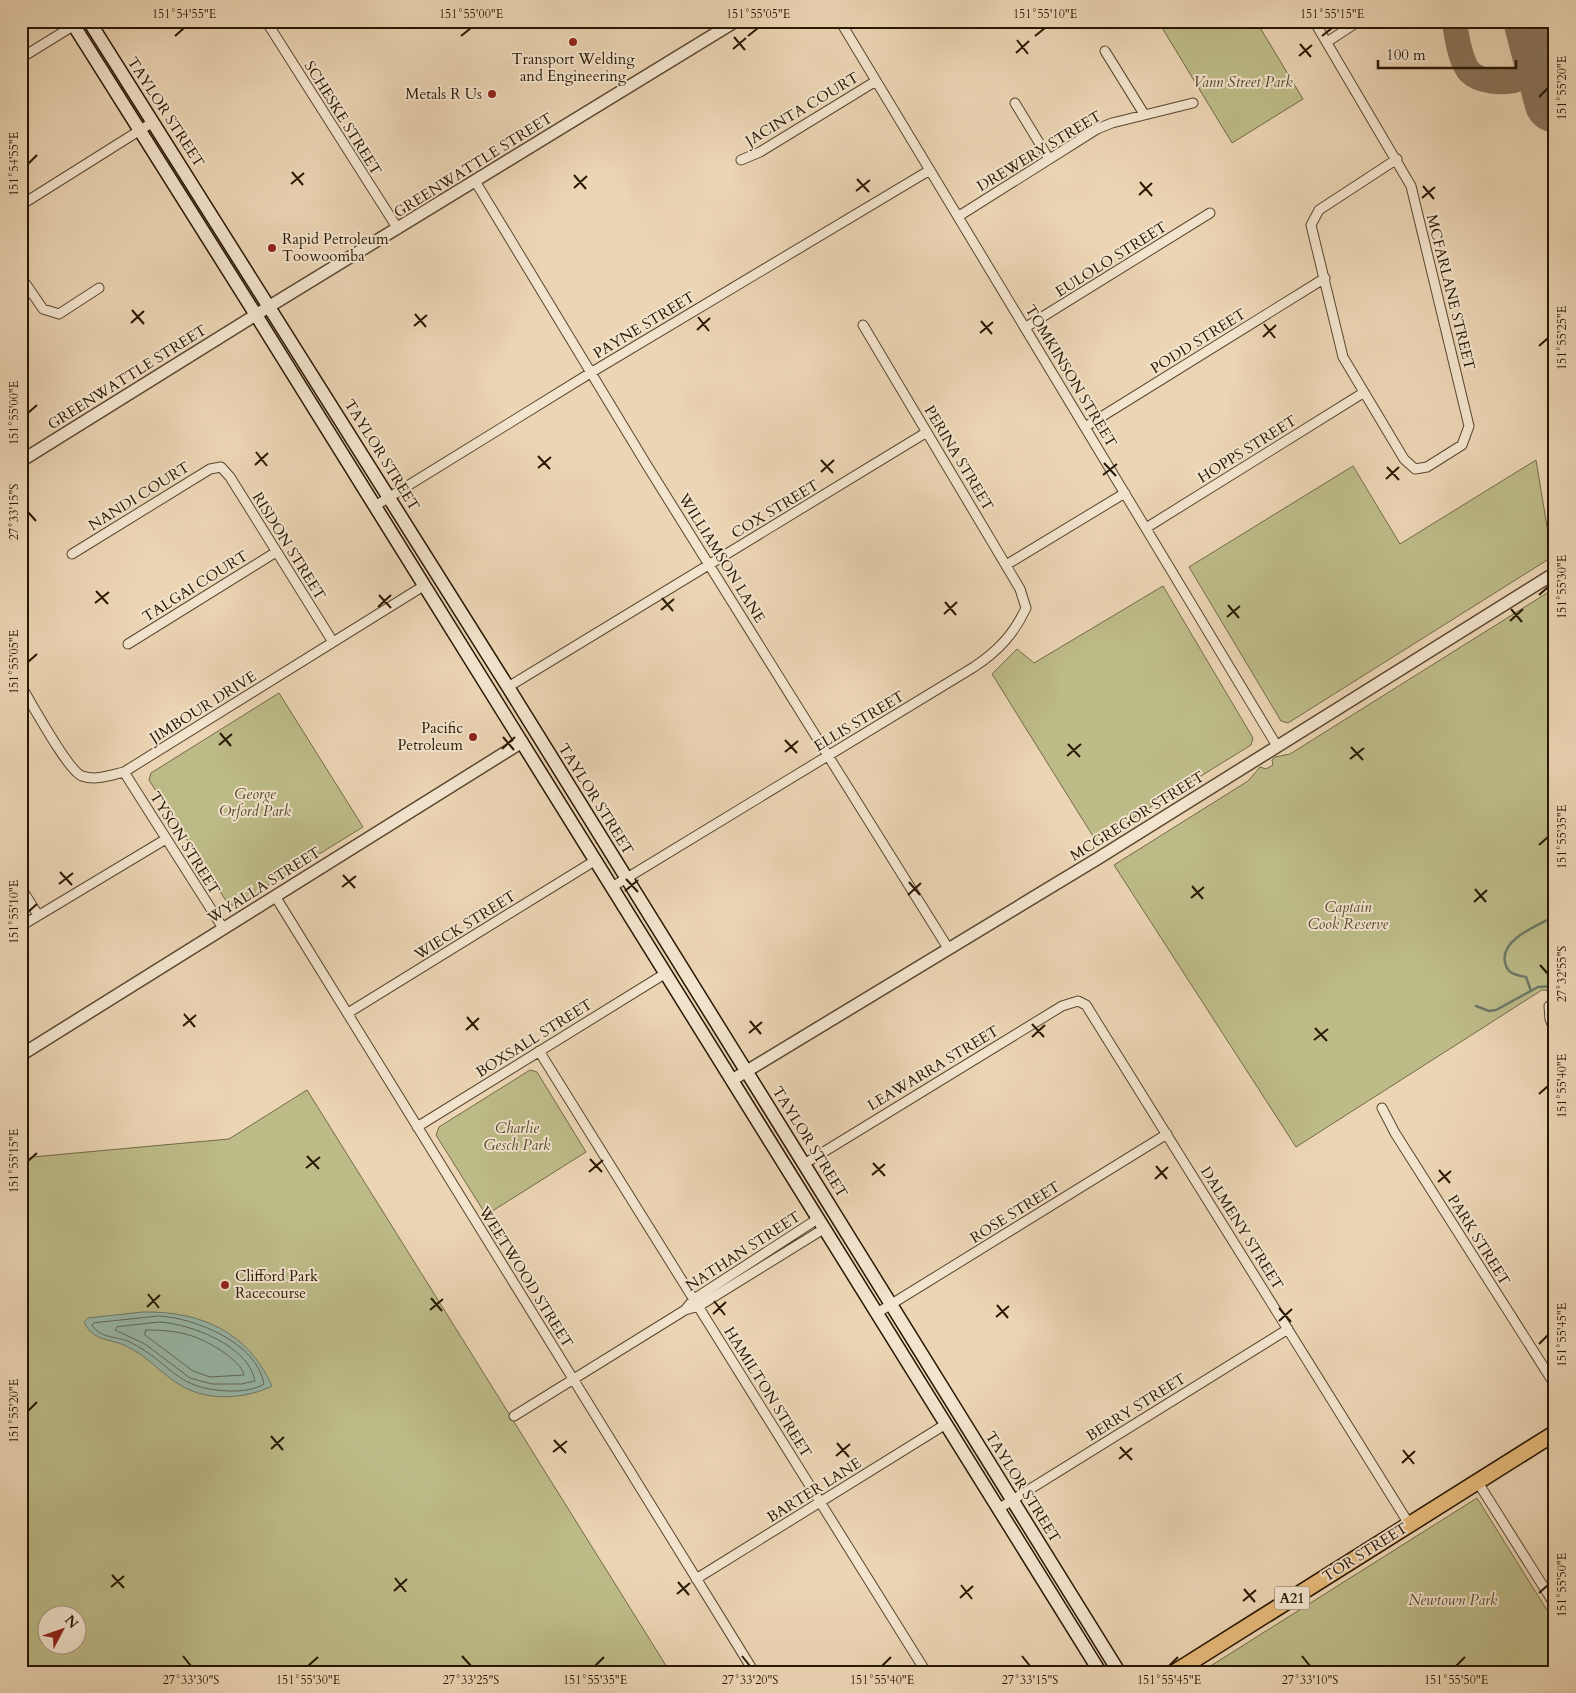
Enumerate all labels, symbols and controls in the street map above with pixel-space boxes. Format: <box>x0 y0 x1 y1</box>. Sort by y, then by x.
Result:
text: 151°54'55"E <box>152 6 216 22</box>
text: 151°55'00"E <box>439 6 503 22</box>
text: 151°55'05"E <box>726 6 790 22</box>
text: 151°55'10"E <box>1013 6 1077 22</box>
text: 151°55'15"E <box>1300 6 1364 22</box>
marker: Transport Welding and Engineering <box>567 36 579 48</box>
scale bar <box>1378 38 1516 70</box>
text: 100 m <box>1386 45 1426 65</box>
place label: Transport Welding and Engineering <box>511 49 635 86</box>
street label: TAYLOR STREET <box>123 53 209 171</box>
text: 151°55'20"E <box>1554 56 1570 120</box>
street label: SCHESKE STREET <box>300 57 386 179</box>
street label: JACINTA COURT <box>740 67 862 152</box>
park label: Vann Street Park <box>1193 72 1293 92</box>
place label: Metals R Us <box>405 84 482 104</box>
marker: Metals R Us <box>486 88 498 100</box>
street label: DREWERY STREET <box>973 106 1105 196</box>
street label: GREENWATTLE STREET <box>390 108 556 222</box>
text: 151°54'55"E <box>6 132 22 196</box>
street label: MCFARLANE STREET <box>1422 212 1480 372</box>
street label: EULOLO STREET <box>1051 217 1171 301</box>
place label: Rapid Petroleum Toowoomba <box>282 229 389 266</box>
marker: Rapid Petroleum Toowoomba <box>266 242 278 254</box>
street label: PAYNE STREET <box>589 287 699 363</box>
street label: TOMKINSON STREET <box>1020 301 1122 451</box>
street label: PODD STREET <box>1147 304 1249 378</box>
text: 151°55'25"E <box>1554 306 1570 370</box>
street label: GREENWATTLE STREET <box>44 320 210 434</box>
text: 151°55'00"E <box>6 381 22 445</box>
street label: TAYLOR STREET <box>340 396 424 514</box>
street label: PERINA STREET <box>920 402 998 514</box>
street label: HOPPS STREET <box>1194 411 1300 487</box>
street label: NANDI COURT <box>85 457 193 535</box>
street label: COX STREET <box>728 475 822 543</box>
text: 27°33'15"S <box>6 484 22 540</box>
street label: RISDON STREET <box>248 488 330 604</box>
street label: WILLIAMSON LANE <box>674 489 770 626</box>
street label: TALGAI COURT <box>139 546 251 626</box>
text: 151°55'30"E <box>1554 555 1570 619</box>
text: 151°55'05"E <box>6 630 22 694</box>
street label: JIMBOUR DRIVE <box>144 666 260 749</box>
street label: ELLIS STREET <box>810 686 908 756</box>
place label: Pacific Petroleum <box>397 718 463 755</box>
marker: Pacific Petroleum <box>467 731 479 743</box>
street label: TAYLOR STREET <box>554 740 638 858</box>
street label: MCGREGOR STREET <box>1066 767 1208 865</box>
park label: George Orford Park <box>219 784 292 821</box>
street label: TYSON STREET <box>145 788 225 898</box>
text: 151°55'35"E <box>1554 805 1570 869</box>
street label: WYALLA STREET <box>203 842 324 928</box>
text: 151°55'10"E <box>6 880 22 944</box>
street label: WIECK STREET <box>410 886 519 965</box>
park label: Captain Cook Reserve <box>1308 897 1388 934</box>
text: 27°32'55"S <box>1554 946 1570 1002</box>
street label: BOXSALL STREET <box>472 994 596 1082</box>
street label: LEAWARRA STREET <box>863 1021 1003 1115</box>
text: 151°55'40"E <box>1554 1054 1570 1118</box>
street label: TAYLOR STREET <box>768 1083 852 1201</box>
park label: Charlie Gesch Park <box>483 1118 551 1155</box>
text: 151°55'15"E <box>6 1129 22 1193</box>
street label: DALMENY STREET <box>1196 1163 1288 1293</box>
street label: ROSE STREET <box>966 1176 1064 1248</box>
street label: PARK STREET <box>1443 1191 1515 1289</box>
street label: WEETWOOD STREET <box>474 1202 578 1352</box>
street label: NATHAN STREET <box>682 1206 804 1296</box>
place label: Clifford Park Racecourse <box>235 1266 318 1303</box>
marker: Clifford Park Racecourse <box>219 1279 231 1291</box>
text: 151°55'45"E <box>1554 1303 1570 1367</box>
street label: HAMILTON STREET <box>720 1323 816 1461</box>
street label: BERRY STREET <box>1082 1368 1190 1446</box>
text: 151°55'20"E <box>6 1379 22 1443</box>
street label: TAYLOR STREET <box>981 1428 1065 1546</box>
street label: BARTER LANE <box>763 1453 865 1527</box>
street label: TOR STREET <box>1319 1518 1411 1586</box>
text: 151°55'50"E <box>1554 1553 1570 1617</box>
road number: A21 <box>1274 1586 1310 1610</box>
park label: Newtown Park <box>1408 1590 1498 1610</box>
north arrow <box>38 1606 88 1656</box>
text: N <box>60 1611 83 1633</box>
text: 27°33'30"S <box>163 1672 219 1688</box>
text: 151°55'30"E <box>276 1672 340 1688</box>
text: 27°33'25"S <box>443 1672 499 1688</box>
text: 151°55'35"E <box>563 1672 627 1688</box>
text: 27°33'20"S <box>722 1672 778 1688</box>
text: 151°55'40"E <box>850 1672 914 1688</box>
text: 27°33'15"S <box>1002 1672 1058 1688</box>
text: 151°55'45"E <box>1137 1672 1201 1688</box>
text: 27°33'10"S <box>1282 1672 1338 1688</box>
text: 151°55'50"E <box>1424 1672 1488 1688</box>

